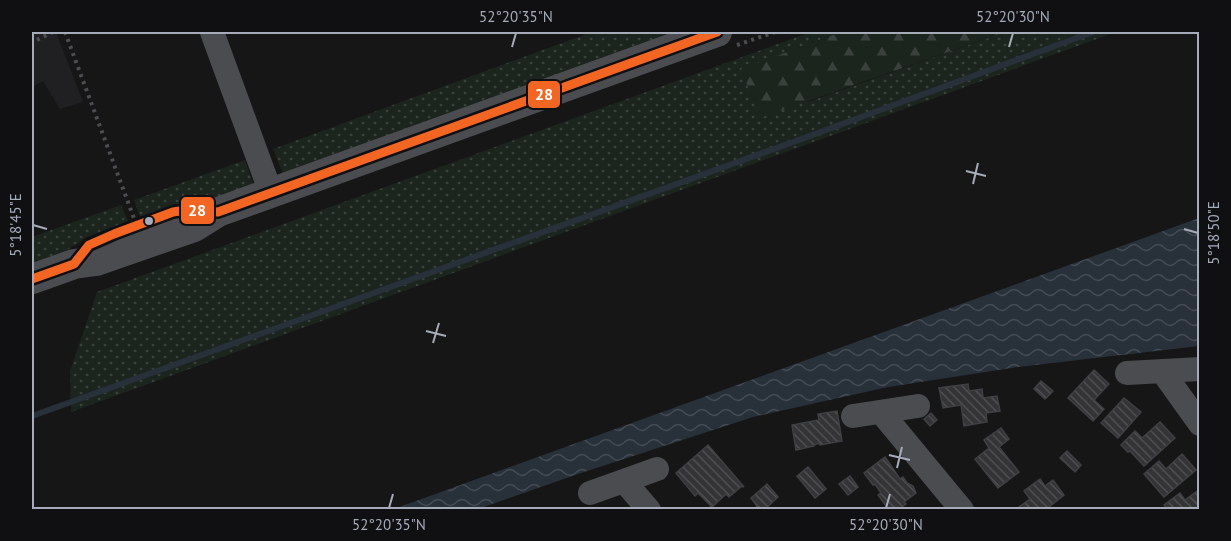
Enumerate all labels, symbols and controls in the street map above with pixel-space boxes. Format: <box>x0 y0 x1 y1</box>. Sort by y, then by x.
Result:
text: 52°20'35"N <box>479 7 553 26</box>
text: 52°20'30"N <box>976 7 1050 26</box>
line badge: 28 <box>527 80 561 109</box>
text: 28 <box>535 84 553 104</box>
text: 5°18'45"E <box>6 193 25 257</box>
line badge: 28 <box>180 196 215 225</box>
text: 28 <box>188 200 206 220</box>
text: 5°18'50"E <box>1204 201 1223 265</box>
unlabelled marker <box>143 215 155 227</box>
text: 52°20'35"N <box>352 515 426 534</box>
text: 52°20'30"N <box>849 515 923 534</box>

